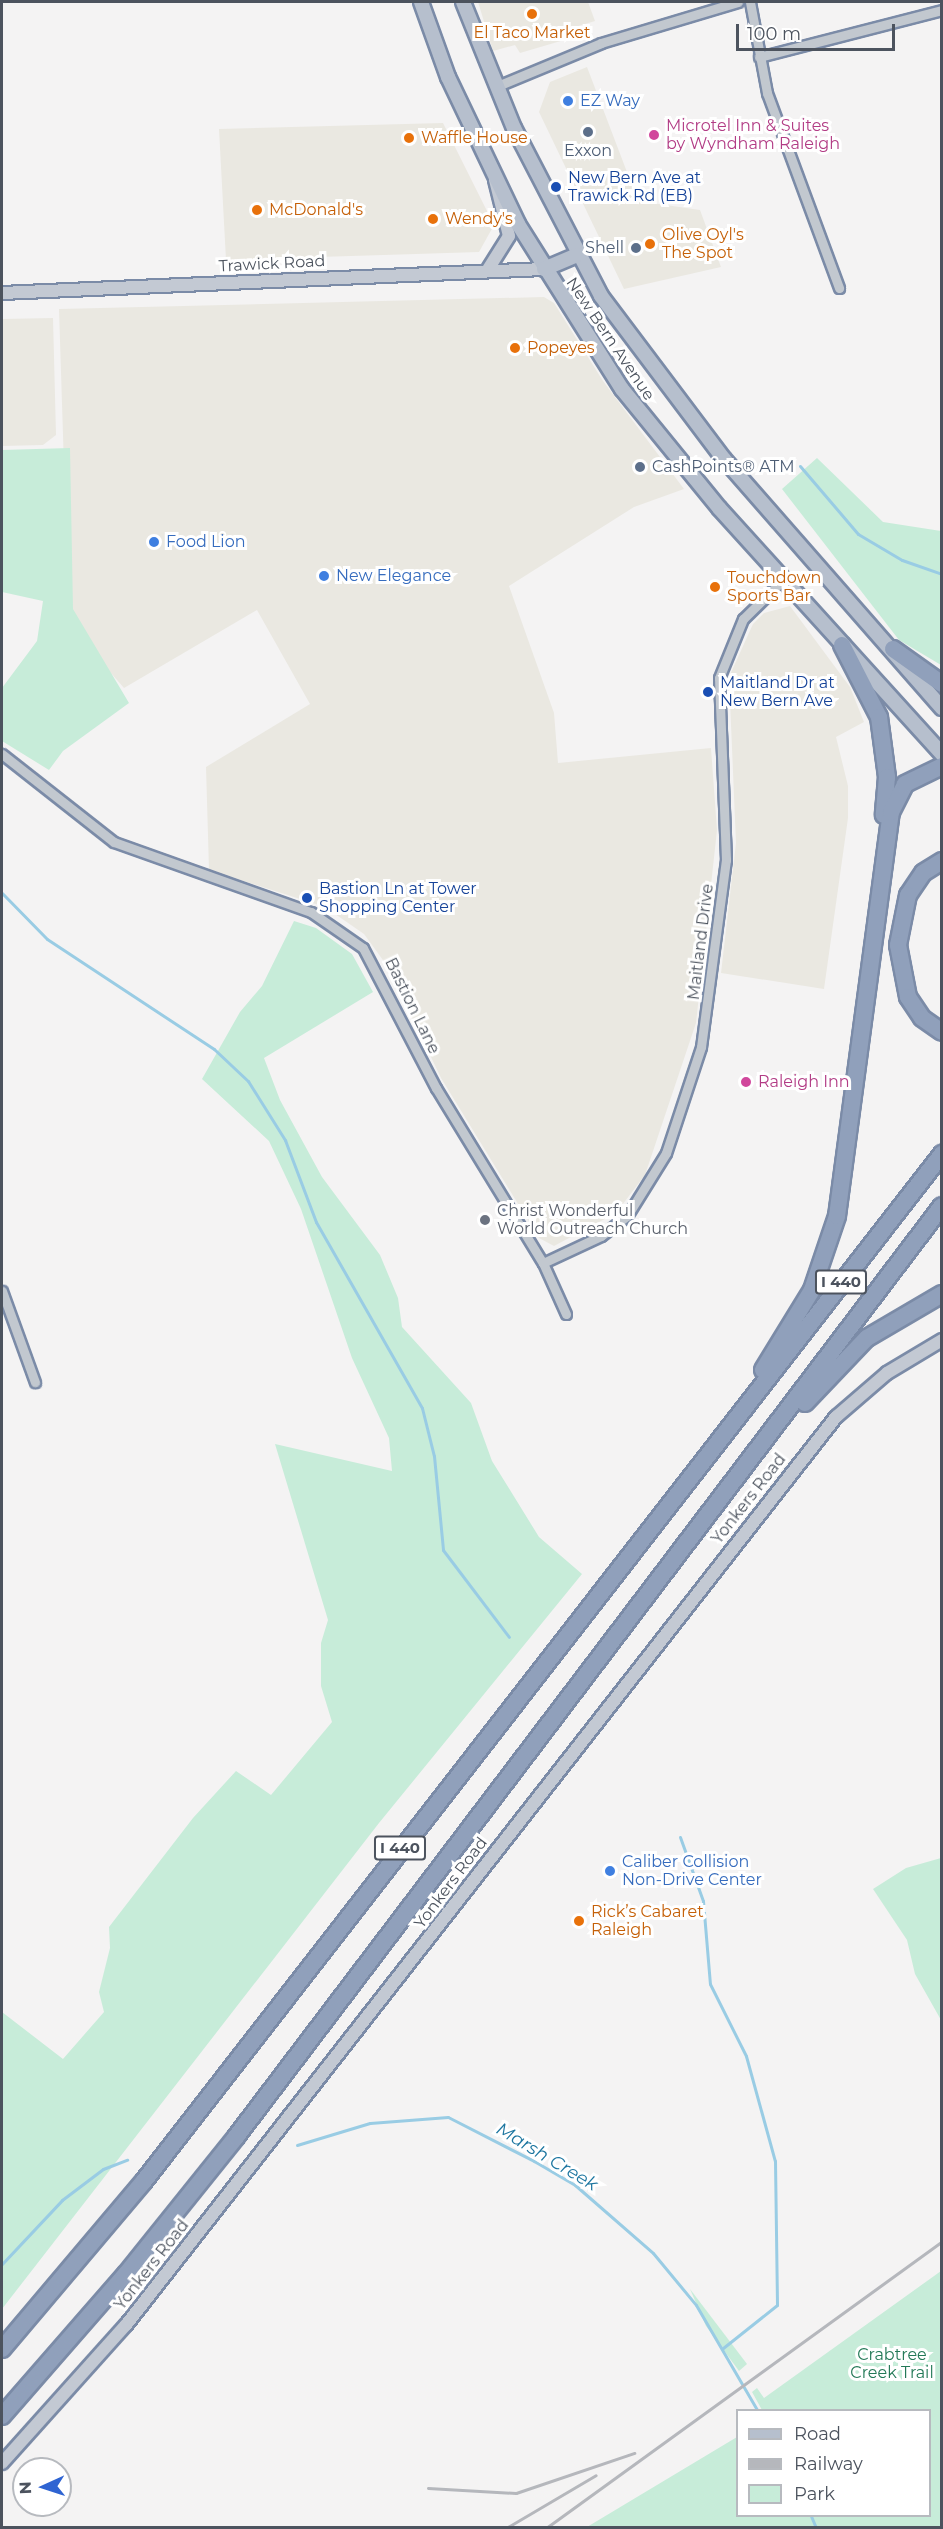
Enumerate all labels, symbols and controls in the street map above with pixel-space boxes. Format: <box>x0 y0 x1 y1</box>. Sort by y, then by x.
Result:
marker: El Taco Market <box>525 7 539 21</box>
scale bar <box>739 12 898 50</box>
place label: El Taco Market <box>474 23 590 43</box>
text: 100 m <box>747 23 801 45</box>
place label: EZ Way <box>580 91 640 111</box>
marker: EZ Way <box>561 94 575 108</box>
place label: Microtel Inn & Suites by Wyndham Raleigh <box>666 116 840 154</box>
marker: Exxon <box>581 125 595 139</box>
place label: Waffle House <box>421 128 528 148</box>
marker: Microtel Inn & Suites by Wyndham Raleigh <box>647 128 661 142</box>
marker: Waffle House <box>402 131 416 145</box>
place label: Exxon <box>564 141 612 161</box>
place label: New Bern Ave at Trawick Rd (EB) <box>568 168 701 206</box>
marker: New Bern Ave at Trawick Rd (EB) <box>549 180 563 194</box>
place label: McDonald's <box>269 200 363 220</box>
marker: McDonald's <box>250 203 264 217</box>
place label: Wendy's <box>445 209 513 229</box>
marker: Wendy's <box>426 212 440 226</box>
place label: Olive Oyl's The Spot <box>662 225 744 263</box>
marker: Olive Oyl's The Spot <box>643 237 657 251</box>
place label: Shell <box>585 238 624 258</box>
marker: Shell <box>629 241 643 255</box>
street label: Trawick Road <box>218 252 326 276</box>
street label: New Bern Avenue <box>562 274 658 404</box>
place label: Popeyes <box>527 338 595 358</box>
marker: Popeyes <box>508 341 522 355</box>
place label: CashPoints® ATM <box>652 457 795 477</box>
marker: CashPoints® ATM <box>633 460 647 474</box>
place label: Food Lion <box>166 532 246 552</box>
marker: Food Lion <box>147 535 161 549</box>
place label: New Elegance <box>336 566 451 586</box>
place label: Touchdown Sports Bar <box>727 568 821 606</box>
marker: New Elegance <box>317 569 331 583</box>
marker: Touchdown Sports Bar <box>708 580 722 594</box>
place label: Maitland Dr at New Bern Ave <box>720 673 835 711</box>
marker: Maitland Dr at New Bern Ave <box>701 685 715 699</box>
place label: Bastion Ln at Tower Shopping Center <box>319 879 477 917</box>
street label: Maitland Drive <box>684 883 718 1001</box>
marker: Bastion Ln at Tower Shopping Center <box>300 891 314 905</box>
street label: Bastion Lane <box>380 955 444 1057</box>
place label: Raleigh Inn <box>758 1072 850 1092</box>
marker: Raleigh Inn <box>739 1075 753 1089</box>
place label: Christ Wonderful World Outreach Church <box>497 1201 688 1239</box>
marker: Christ Wonderful World Outreach Church <box>478 1213 492 1227</box>
road number: I 440 <box>814 1270 868 1294</box>
street label: Yonkers Road <box>708 1450 790 1548</box>
street label: Yonkers Road <box>410 1834 492 1932</box>
road number: I 440 <box>373 1836 427 1860</box>
place label: Caliber Collision Non-Drive Center <box>622 1852 762 1890</box>
marker: Caliber Collision Non-Drive Center <box>603 1864 617 1878</box>
place label: Rick’s Cabaret Raleigh <box>591 1902 704 1940</box>
marker: Rick’s Cabaret Raleigh <box>572 1914 586 1928</box>
water label: Marsh Creek <box>492 2118 602 2196</box>
street label: Yonkers Road <box>111 2216 193 2314</box>
park label: Crabtree Creek Trail <box>850 2345 934 2383</box>
legend <box>736 2409 931 2517</box>
text: Road <box>794 2423 841 2445</box>
text: Railway <box>794 2453 863 2475</box>
north arrow <box>12 2457 72 2517</box>
text: N <box>16 2481 35 2495</box>
text: Park <box>794 2483 835 2505</box>

